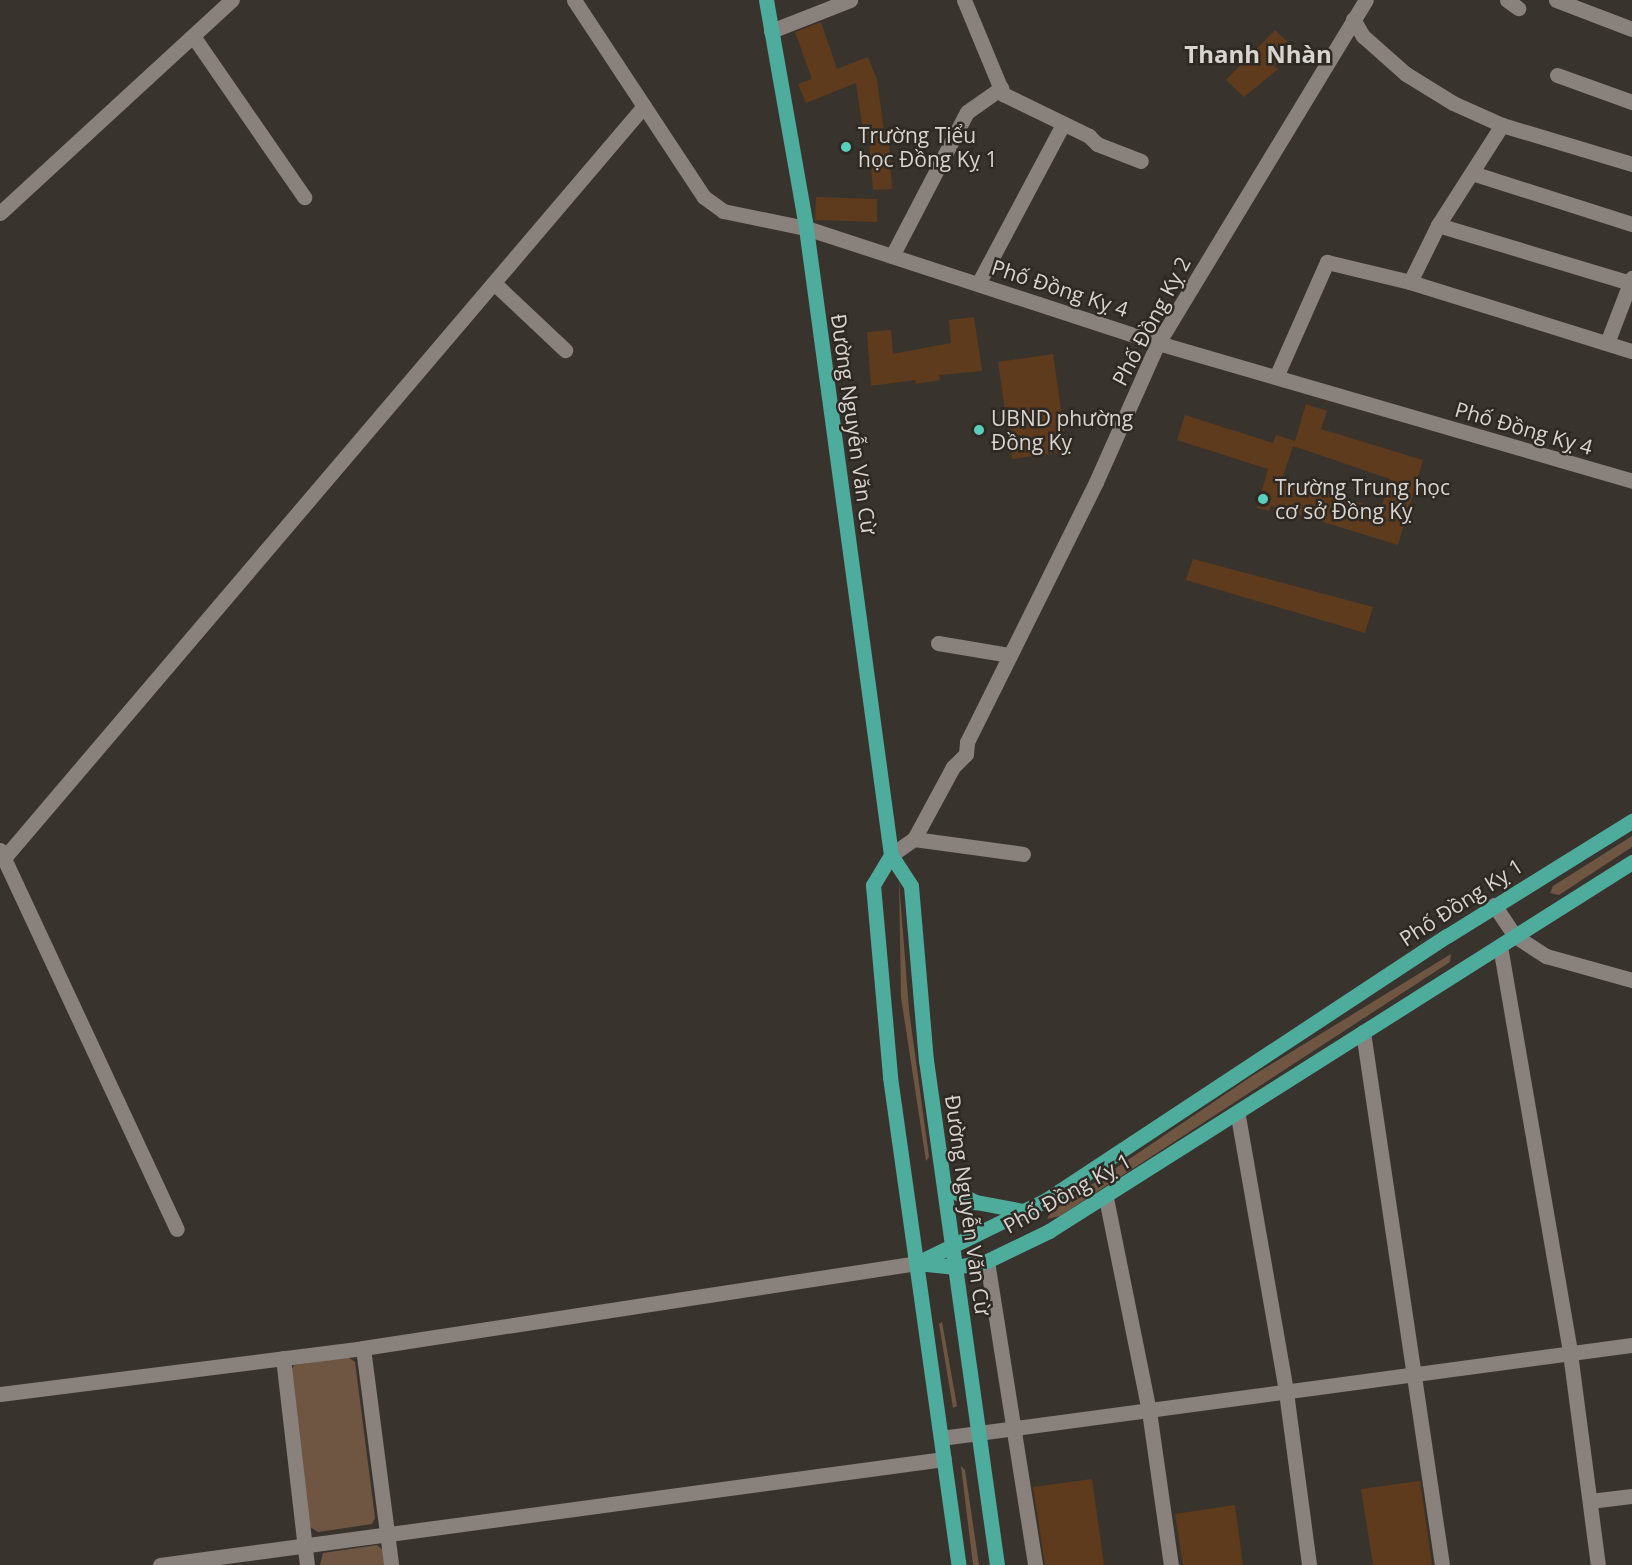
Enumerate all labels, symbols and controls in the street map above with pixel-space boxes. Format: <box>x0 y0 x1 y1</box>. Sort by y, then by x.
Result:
district label: Thanh Nhàn <box>1184 40 1332 68</box>
place label: Trường Tiểu học Đồng Kỵ 1 <box>858 122 997 172</box>
marker: Trường Tiểu học Đồng Kỵ 1 <box>839 140 853 154</box>
street label: Phố Đồng Kỵ 2 <box>1107 252 1195 390</box>
street label: Phố Đồng Kỵ 4 <box>989 254 1131 322</box>
street label: Đường Nguyễn Văn Cừ <box>826 312 882 536</box>
street label: Phố Đồng Kỵ 4 <box>1452 396 1596 460</box>
place label: UBND phường Đồng Kỵ <box>991 405 1133 455</box>
marker: UBND phường Đồng Kỵ <box>972 423 986 437</box>
place label: Trường Trung học cơ sở Đồng Kỵ <box>1275 474 1450 524</box>
marker: Trường Trung học cơ sở Đồng Kỵ <box>1256 492 1270 506</box>
street label: Phố Đồng Kỵ 1 <box>1395 853 1527 951</box>
street label: Đường Nguyễn Văn Cừ <box>940 1093 996 1317</box>
street label: Phố Đồng Kỵ 1 <box>999 1148 1135 1238</box>

